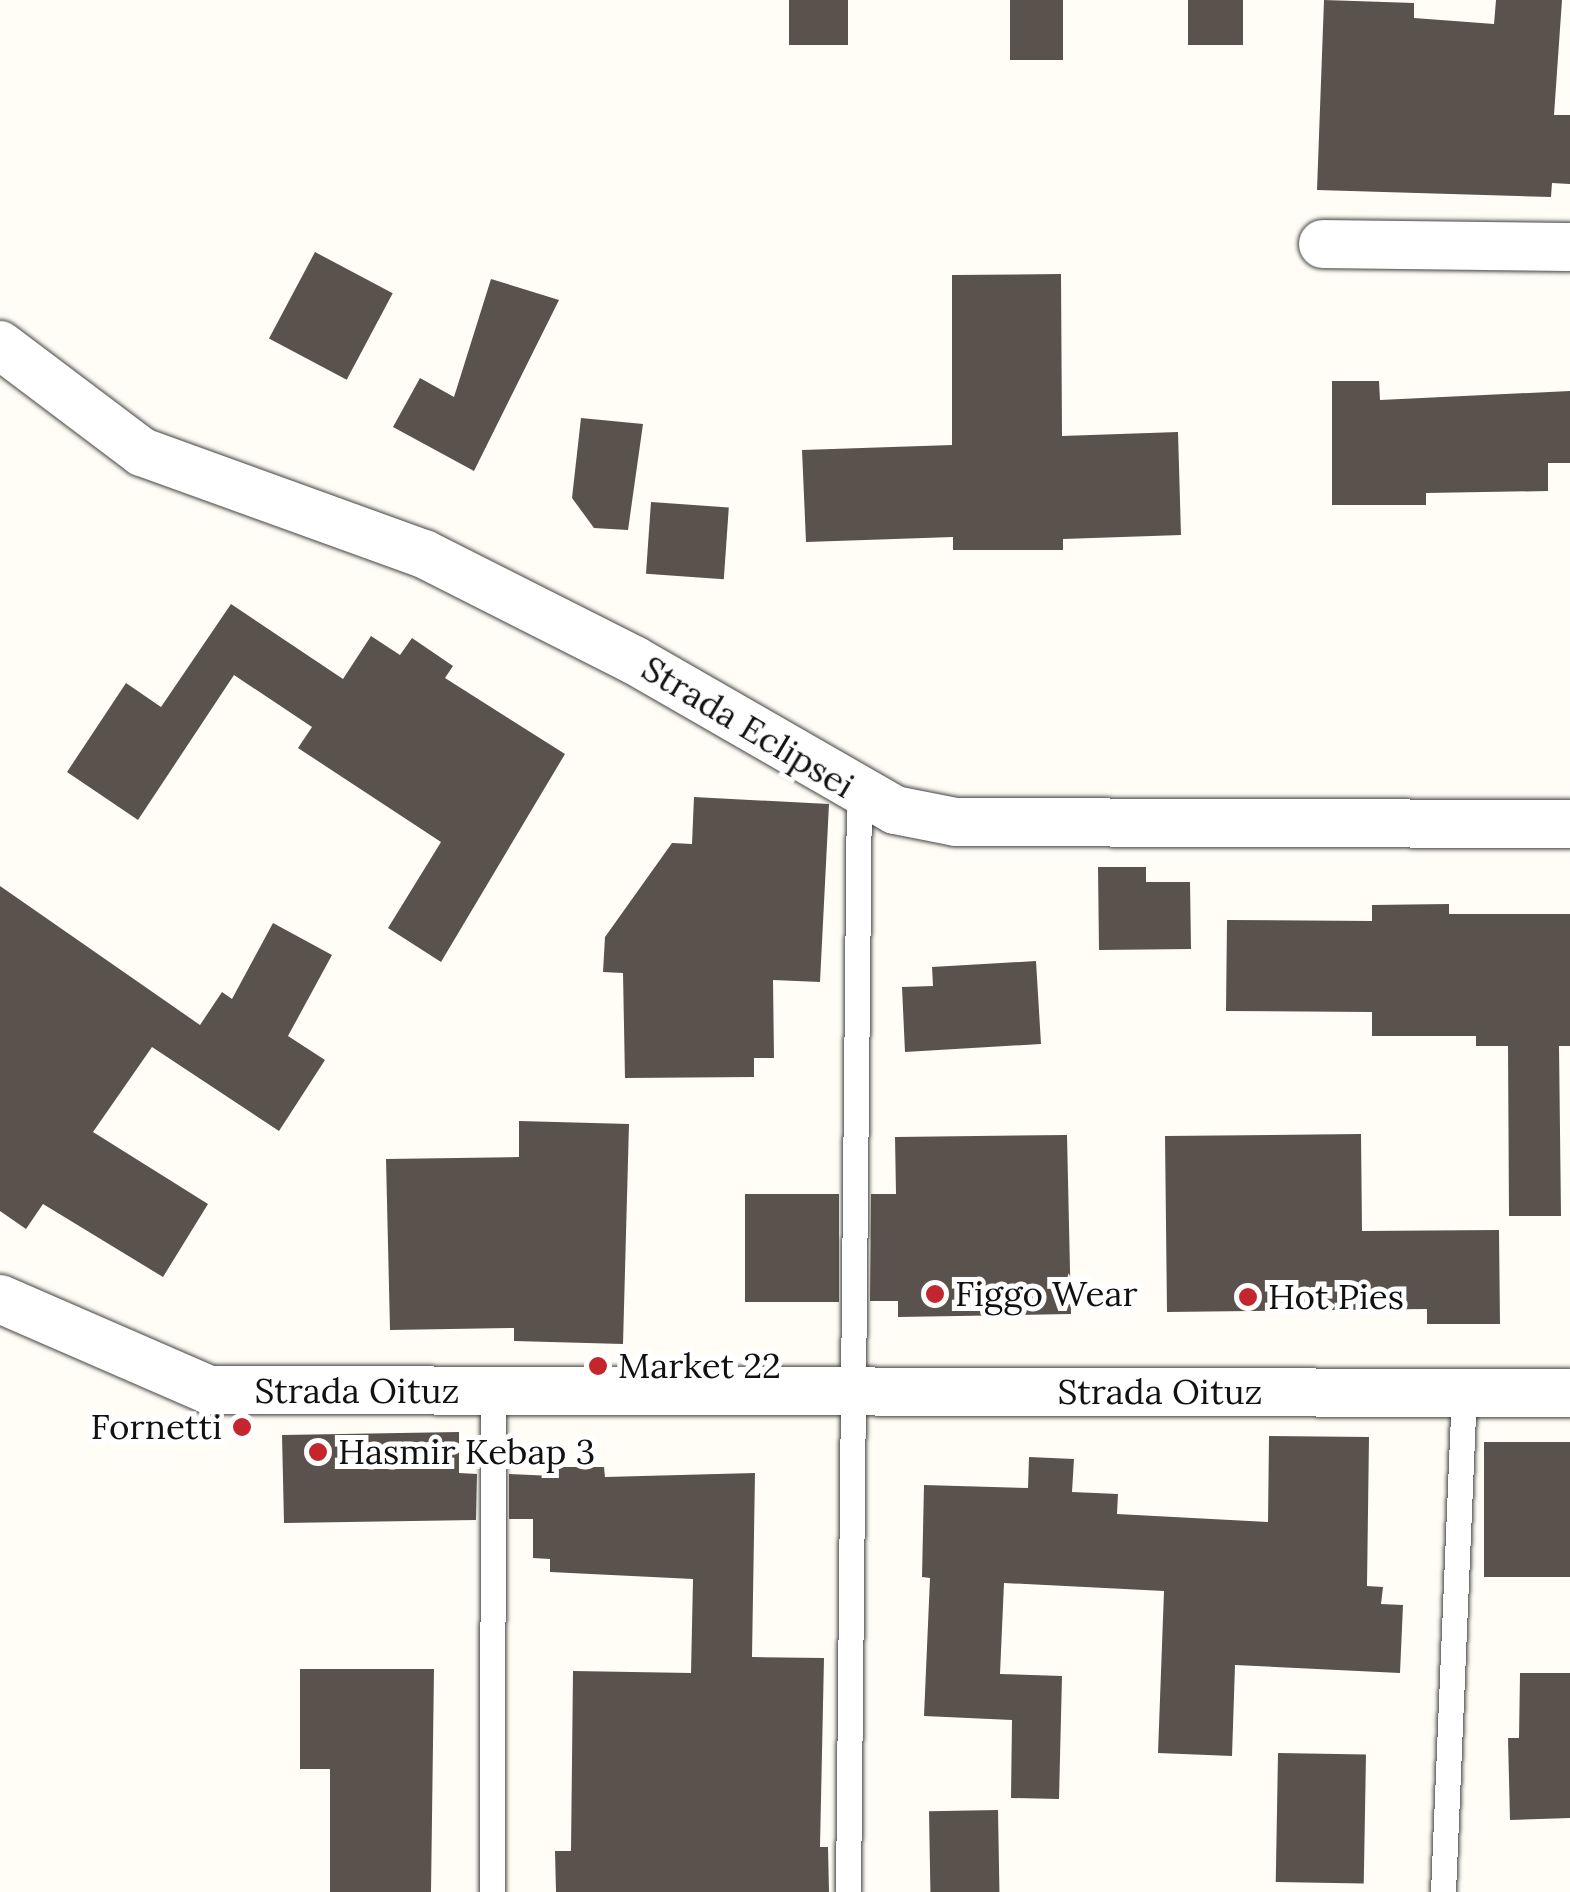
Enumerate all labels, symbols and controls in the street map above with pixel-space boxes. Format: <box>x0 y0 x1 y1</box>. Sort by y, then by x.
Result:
street label: Strada Eclipsei <box>634 647 862 807</box>
place label: Figgo Wear <box>955 1273 1138 1315</box>
place label: Hot Pies <box>1268 1276 1404 1318</box>
marker: Figgo Wear <box>924 1283 946 1305</box>
marker: Hot Pies <box>1237 1286 1259 1308</box>
place label: Market 22 <box>618 1345 781 1387</box>
marker: Market 22 <box>587 1355 609 1377</box>
street label: Strada Oituz <box>255 1370 459 1412</box>
street label: Strada Oituz <box>1058 1371 1262 1413</box>
place label: Fornetti <box>90 1406 222 1448</box>
marker: Fornetti <box>231 1416 253 1438</box>
place label: Hasmir Kebap 3 <box>338 1431 595 1473</box>
marker: Hasmir Kebap 3 <box>307 1441 329 1463</box>

